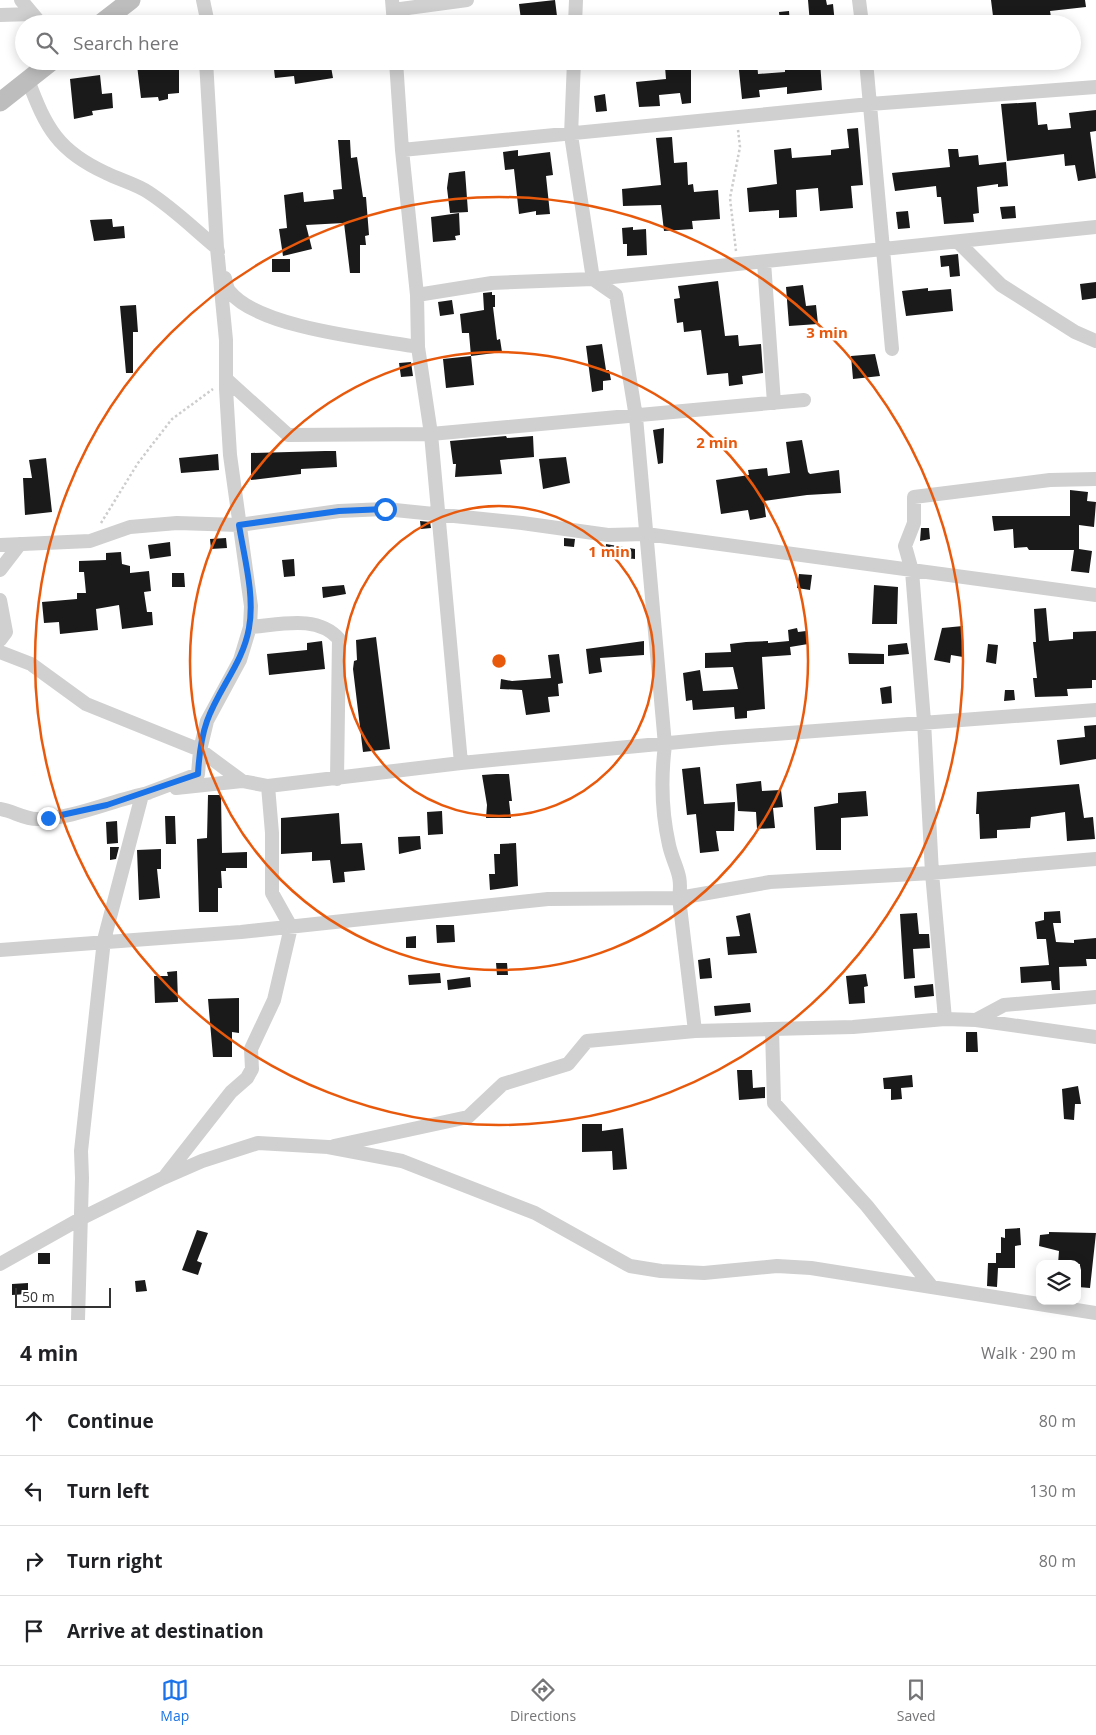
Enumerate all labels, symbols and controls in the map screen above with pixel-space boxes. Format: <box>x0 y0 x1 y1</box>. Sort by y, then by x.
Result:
search box <box>15 15 1081 70</box>
icon: search <box>33 29 61 57</box>
text: Search here <box>73 30 179 56</box>
text: 3 min <box>806 322 848 342</box>
text: 2 min <box>696 432 738 452</box>
route start <box>374 498 397 521</box>
text: 1 min <box>588 541 630 561</box>
centre of rings <box>490 652 508 670</box>
route end <box>37 807 60 830</box>
map controls <box>1036 1260 1081 1305</box>
button: layers <box>1036 1260 1081 1305</box>
scale bar <box>15 1285 111 1308</box>
text: 50 m <box>22 1287 55 1306</box>
text: 4 min <box>20 1339 78 1367</box>
text: Walk · 290 m <box>981 1342 1076 1364</box>
icon: ahead <box>20 1407 48 1435</box>
text: Continue <box>67 1408 154 1434</box>
text: 80 m <box>1039 1410 1076 1432</box>
icon: left <box>20 1477 48 1505</box>
text: Turn left <box>67 1478 149 1504</box>
text: 130 m <box>1030 1480 1076 1502</box>
icon: right <box>20 1547 48 1575</box>
text: Turn right <box>67 1548 162 1574</box>
text: 80 m <box>1039 1550 1076 1572</box>
icon: arrive <box>20 1617 48 1645</box>
text: Arrive at destination <box>67 1618 264 1644</box>
tab: Map <box>160 1676 189 1725</box>
tab: Directions <box>510 1676 576 1725</box>
tab: Saved <box>897 1676 936 1725</box>

